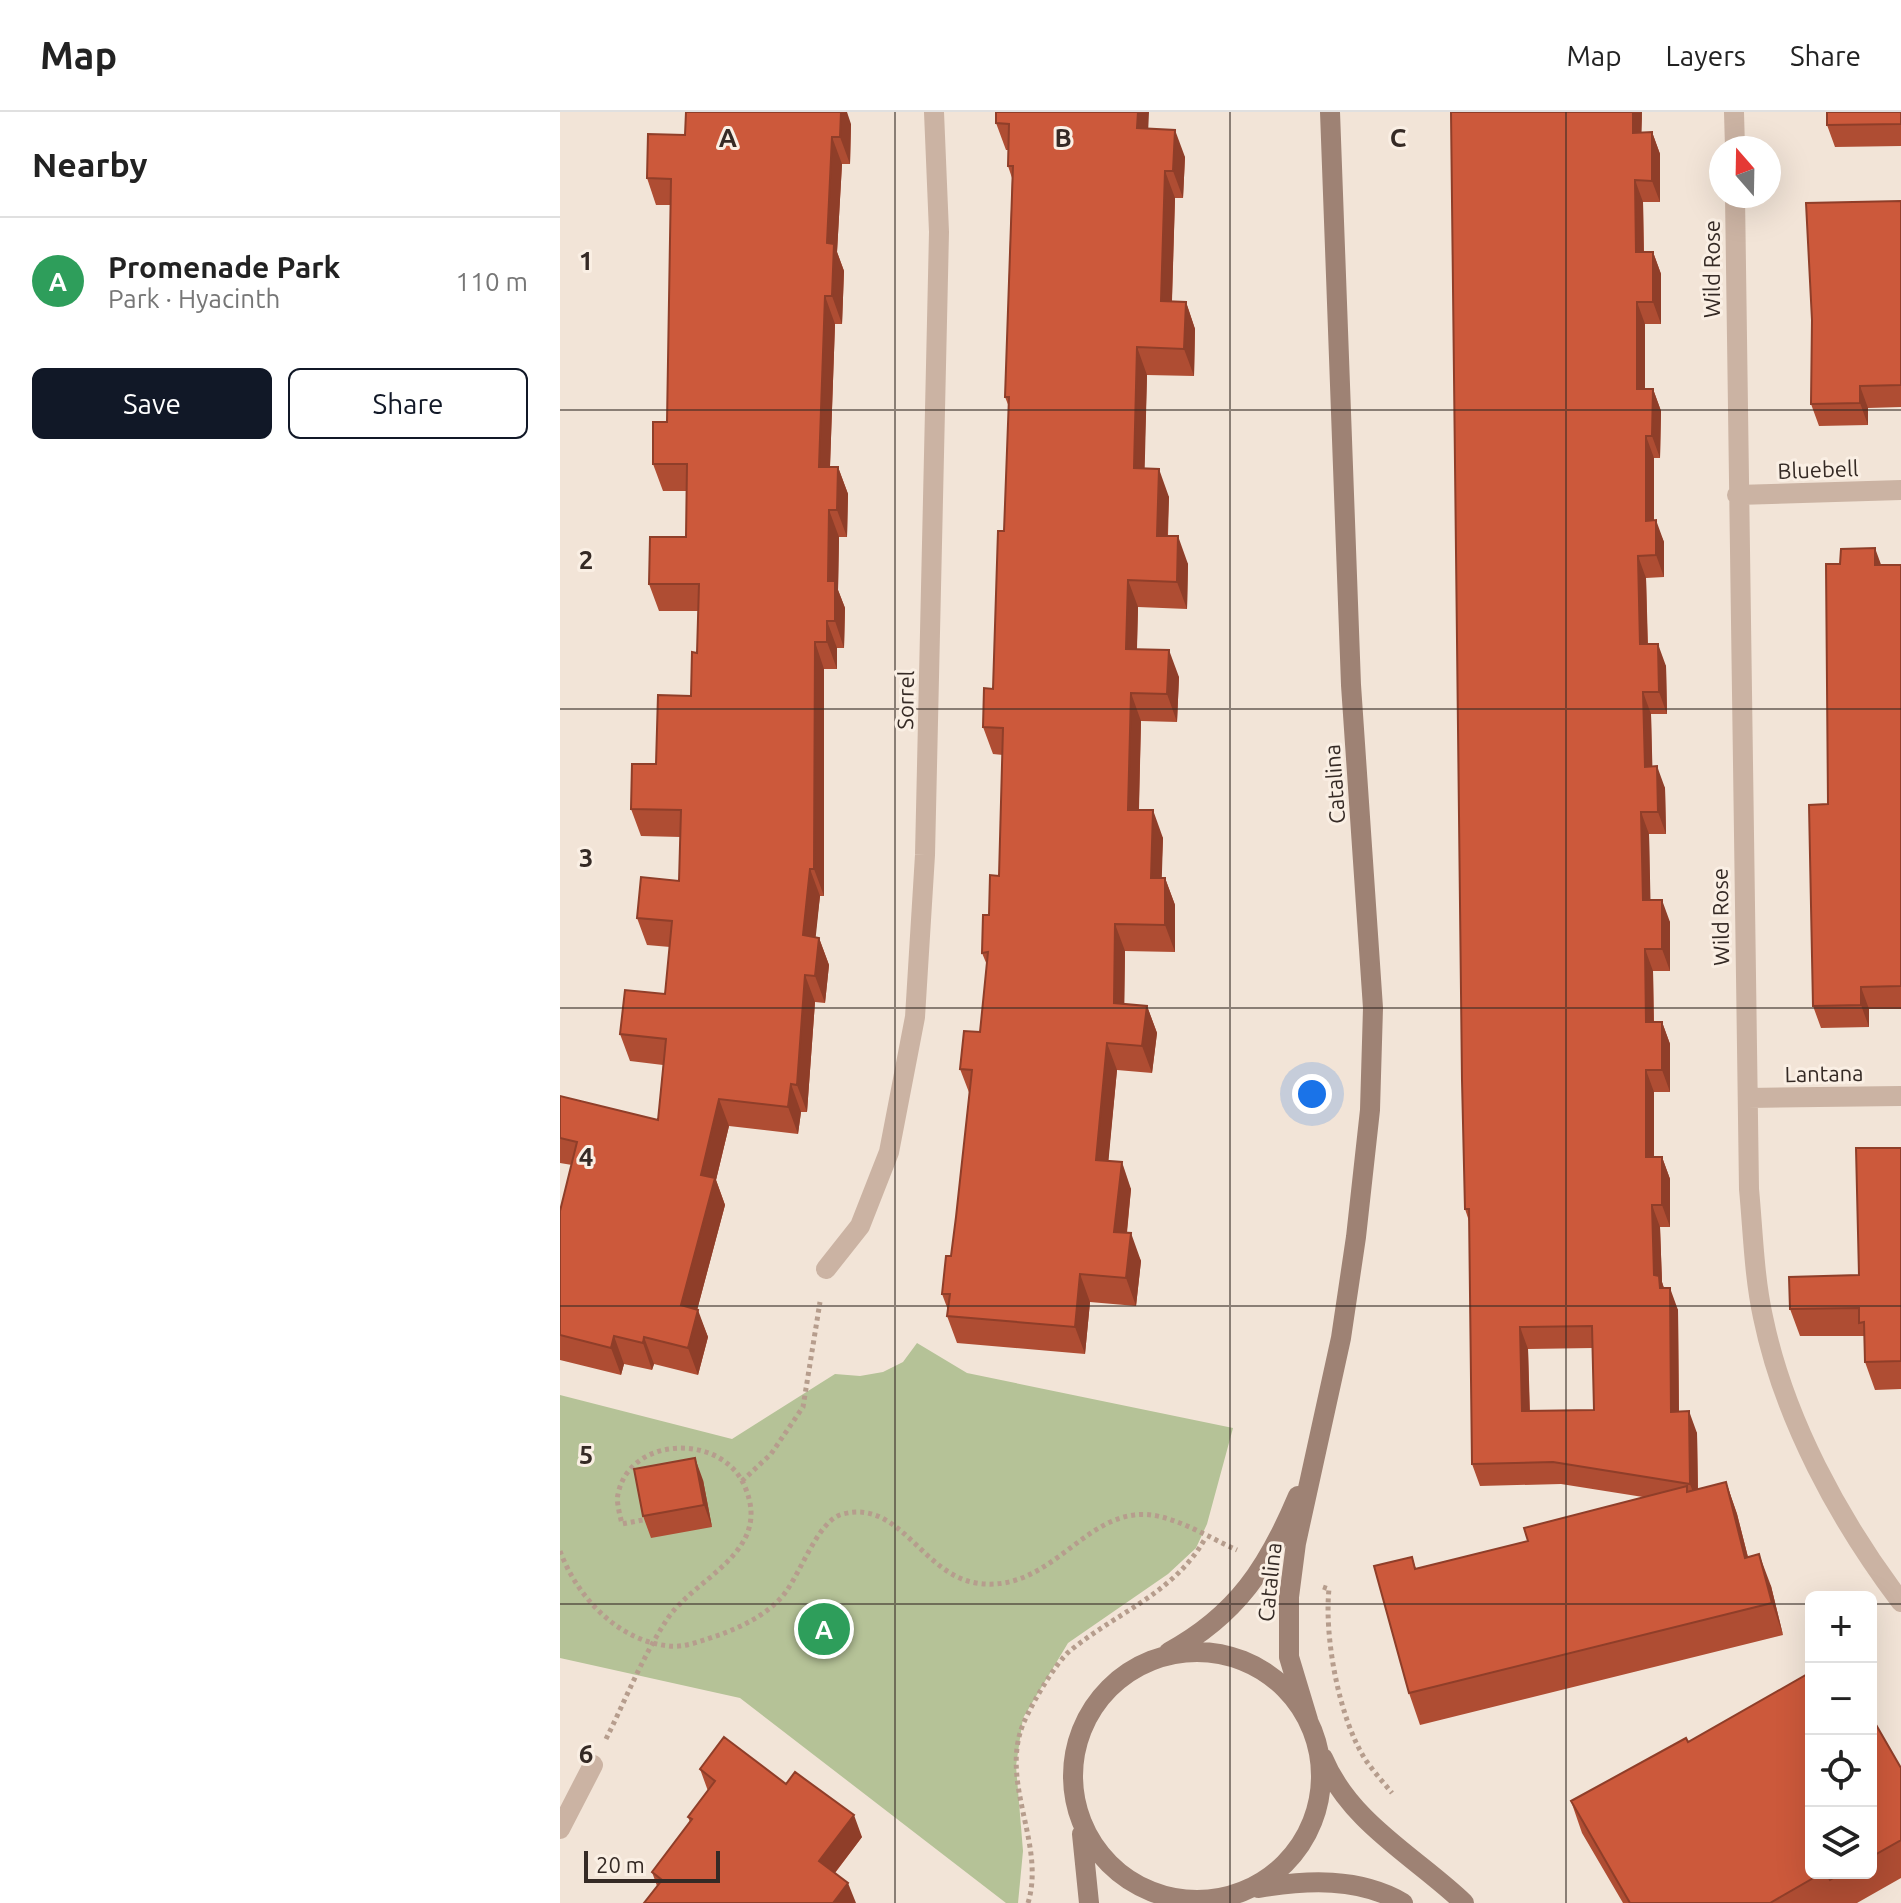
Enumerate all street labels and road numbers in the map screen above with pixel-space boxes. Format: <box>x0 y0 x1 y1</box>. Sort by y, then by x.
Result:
street label: Wild Rose <box>1699 220 1724 318</box>
street label: Bluebell <box>1777 455 1859 483</box>
street label: Sorrel <box>892 670 918 730</box>
street label: Catalina <box>1319 743 1349 825</box>
street label: Wild Rose <box>1707 868 1733 966</box>
street label: Lantana <box>1784 1060 1864 1086</box>
street label: Catalina <box>1252 1541 1286 1623</box>

